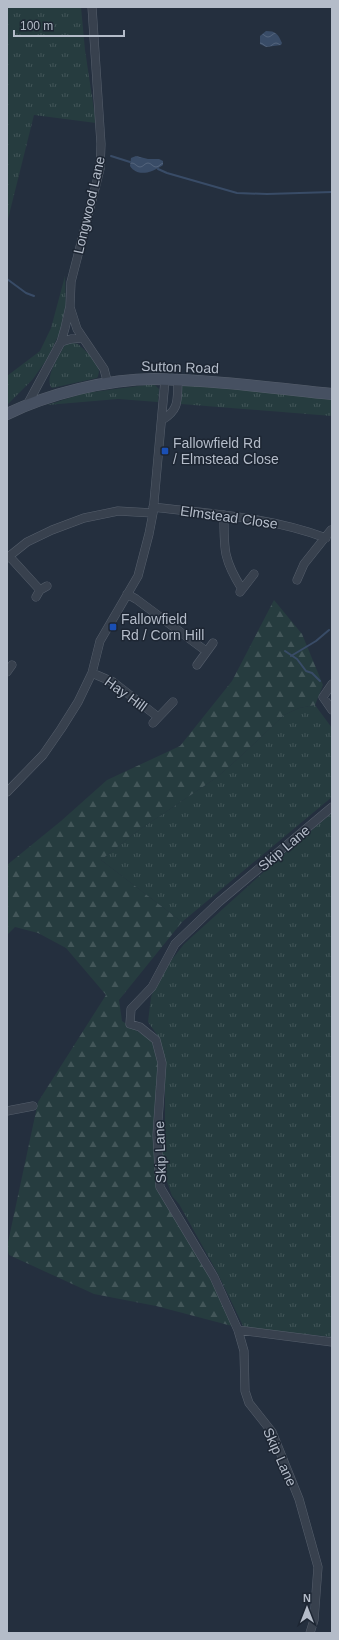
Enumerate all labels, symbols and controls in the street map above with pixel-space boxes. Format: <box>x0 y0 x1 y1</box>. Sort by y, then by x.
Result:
scale bar <box>14 12 124 38</box>
text: 100 m <box>20 19 53 33</box>
street label: Longwood Lane <box>70 154 108 255</box>
street label: Sutton Road <box>141 358 219 376</box>
place label: Fallowfield Rd / Elmstead Close <box>173 435 279 467</box>
marker: Fallowfield Rd / Elmstead Close <box>160 446 170 456</box>
street label: Elmstead Close <box>179 502 279 532</box>
place label: Fallowfield Rd / Corn Hill <box>121 611 204 643</box>
marker: Fallowfield Rd / Corn Hill <box>108 622 118 632</box>
street label: Hay Hill <box>102 673 150 715</box>
street label: Skip Lane <box>255 822 313 874</box>
street label: Skip Lane <box>151 1120 169 1183</box>
street label: Skip Lane <box>260 1425 300 1489</box>
north arrow <box>287 1588 327 1628</box>
text: N <box>303 1592 311 1604</box>

